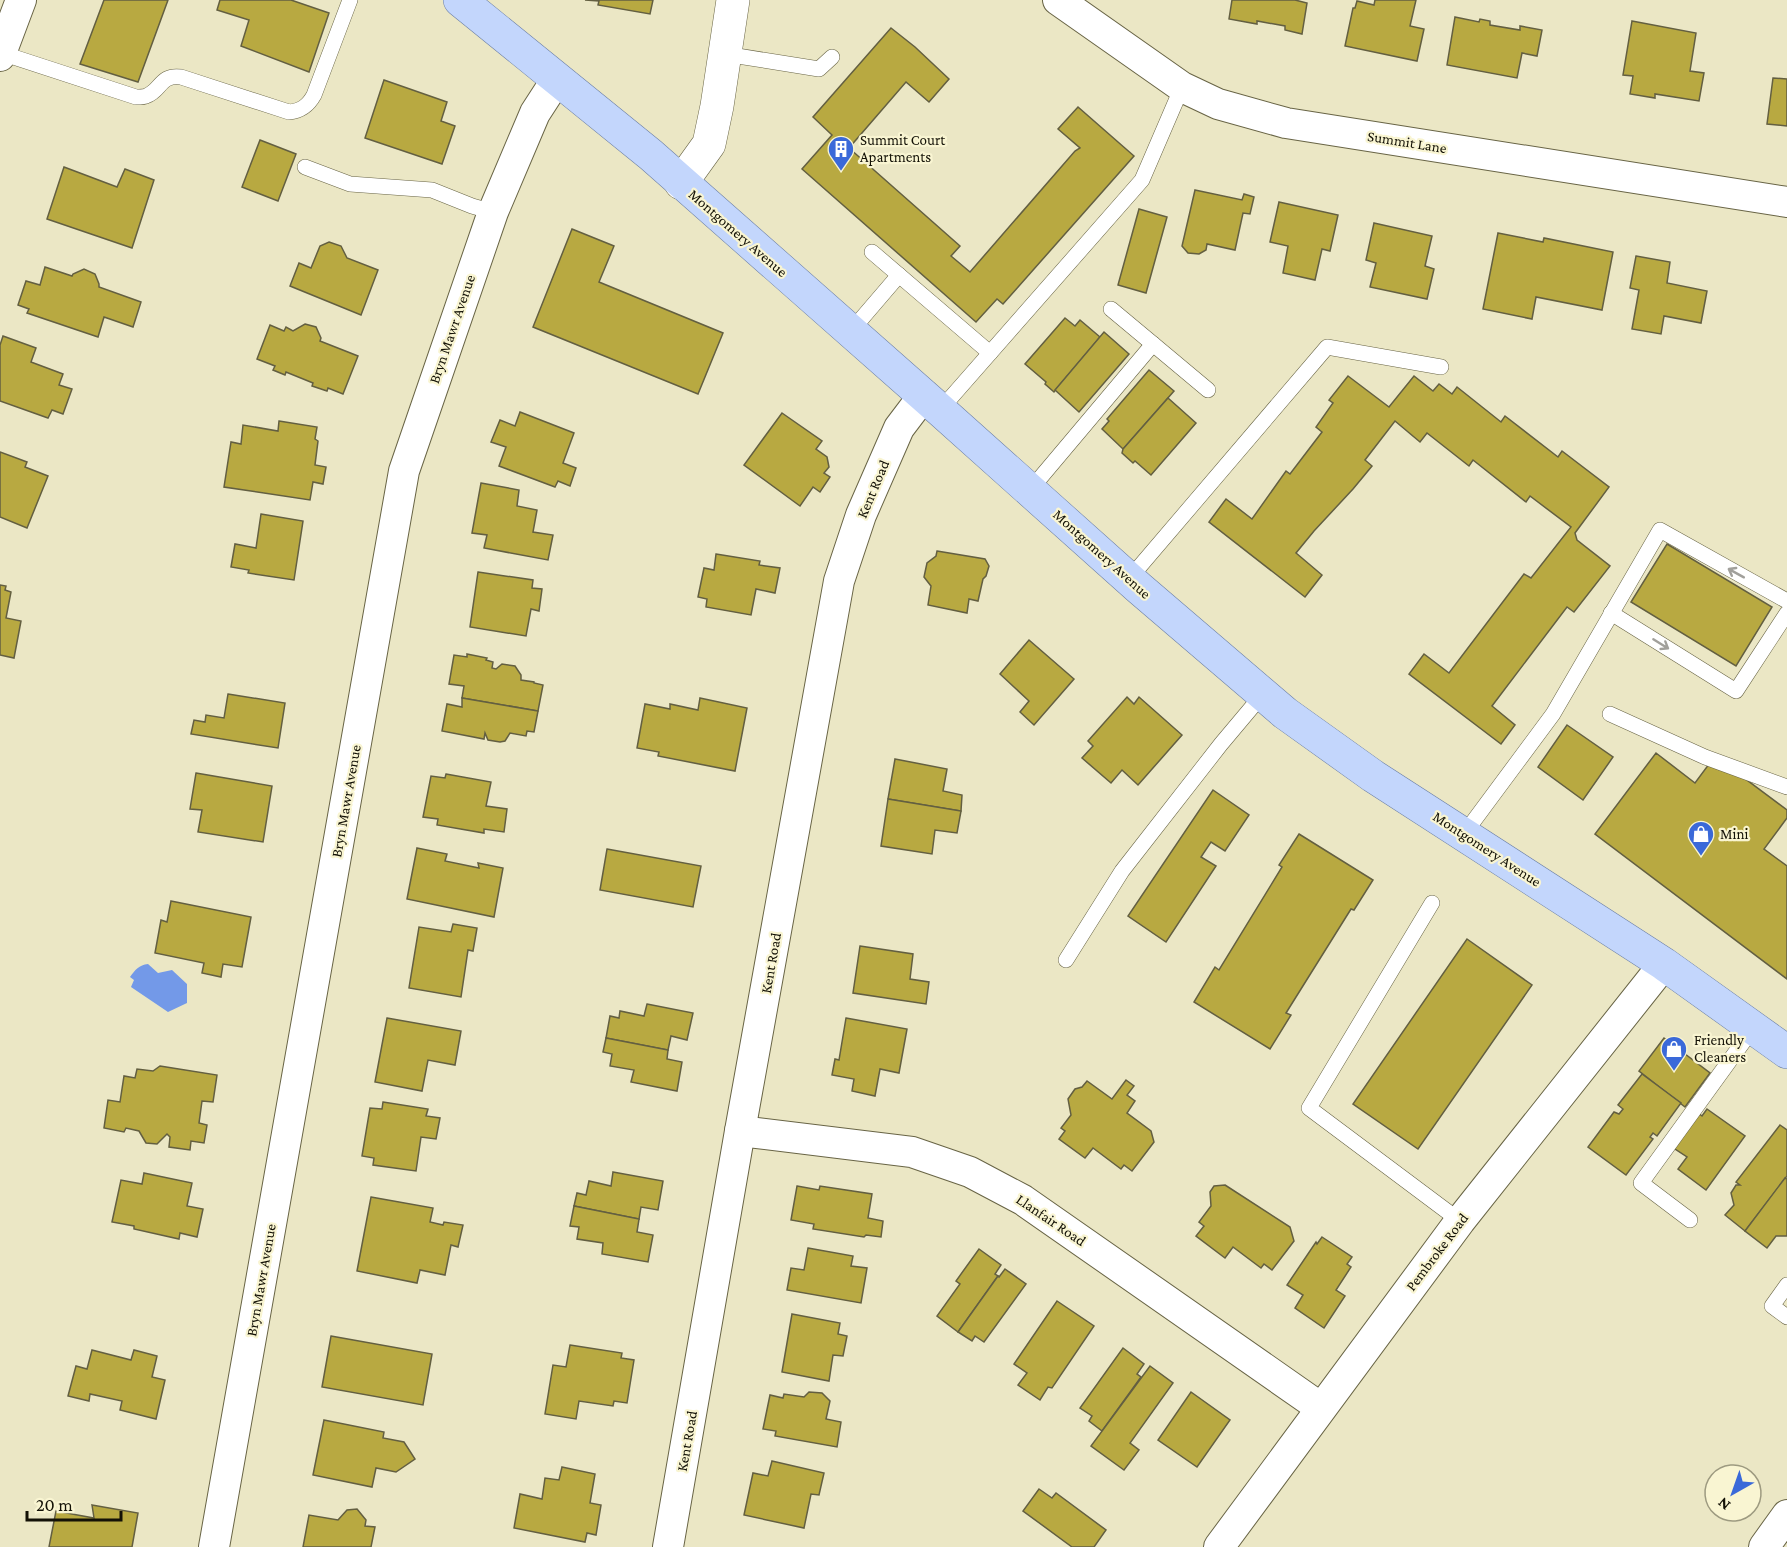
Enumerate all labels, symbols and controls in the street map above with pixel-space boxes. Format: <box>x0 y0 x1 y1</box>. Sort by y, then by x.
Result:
street label: Summit Lane <box>1366 128 1448 156</box>
place label: Summit Court Apartments <box>860 132 946 166</box>
building icon: Summit Court Apartments <box>826 134 856 172</box>
street label: Montgomery Avenue <box>685 186 791 281</box>
street label: Bryn Mawr Avenue <box>426 272 479 386</box>
street label: Kent Road <box>854 458 892 520</box>
street label: Montgomery Avenue <box>1049 506 1154 603</box>
one-way arrow <box>1728 567 1745 579</box>
one-way arrow <box>1652 639 1669 651</box>
street label: Bryn Mawr Avenue <box>328 743 365 859</box>
street label: Montgomery Avenue <box>1430 808 1544 891</box>
shop icon: Mini <box>1686 819 1716 857</box>
place label: Mini <box>1720 826 1748 842</box>
street label: Kent Road <box>758 931 784 995</box>
place label: Friendly Cleaners <box>1694 1032 1746 1065</box>
shop icon: Friendly Cleaners <box>1659 1034 1689 1072</box>
street label: Llanfair Road <box>1013 1191 1089 1249</box>
street label: Pembroke Road <box>1403 1210 1471 1294</box>
street label: Bryn Mawr Avenue <box>243 1222 280 1338</box>
street label: Kent Road <box>674 1409 700 1473</box>
north arrow <box>1703 1463 1763 1523</box>
scale bar <box>27 1484 122 1522</box>
text: N <box>1714 1494 1733 1514</box>
text: 20 m <box>36 1495 73 1515</box>

